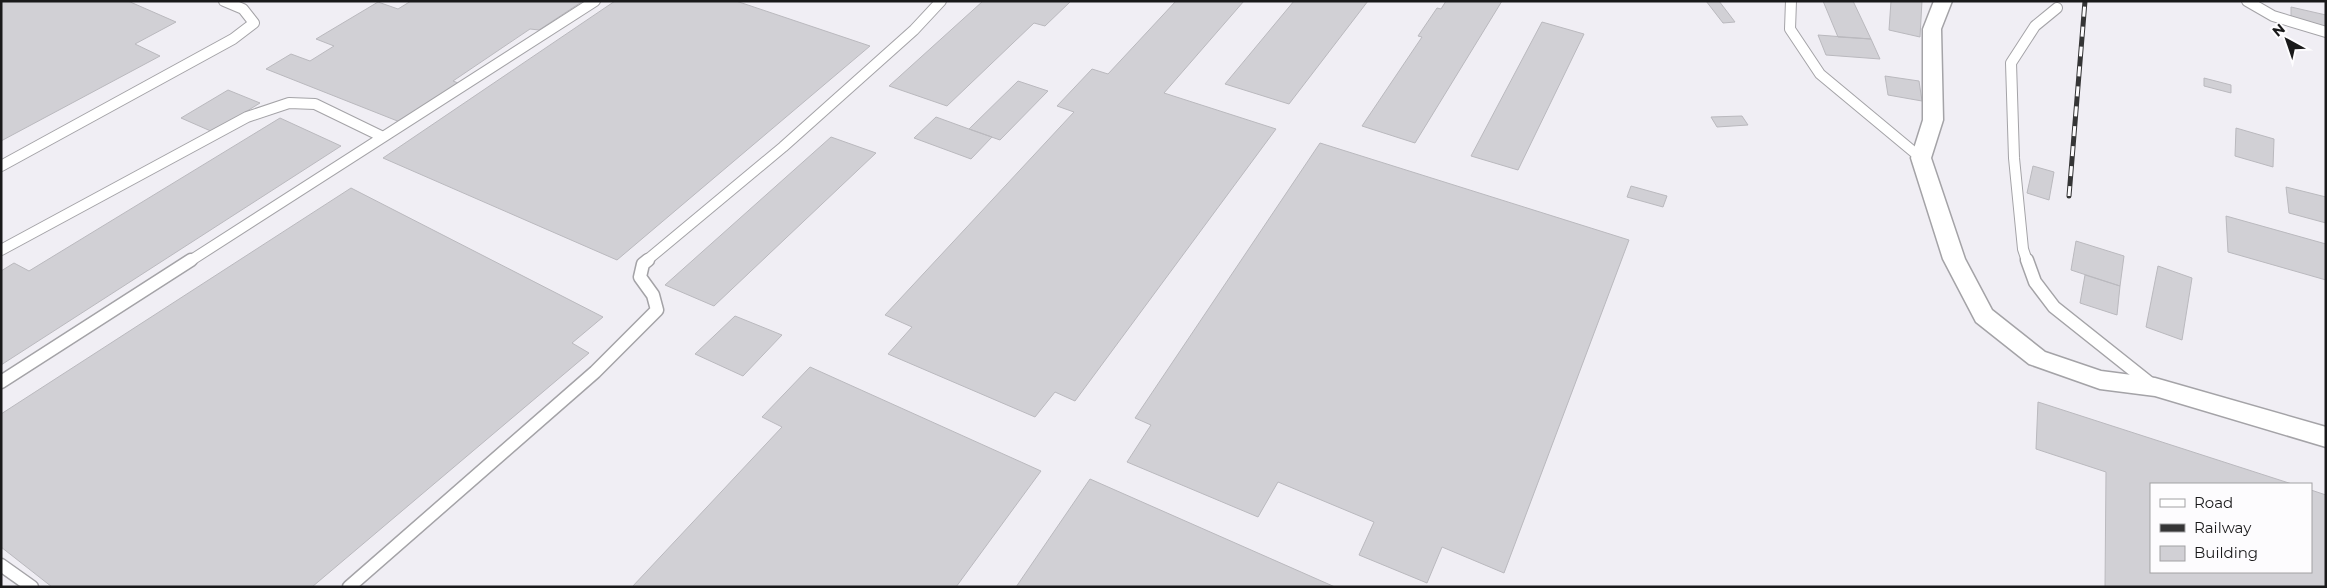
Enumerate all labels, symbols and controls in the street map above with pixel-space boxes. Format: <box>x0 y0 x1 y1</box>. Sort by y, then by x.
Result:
north arrow <box>2262 15 2312 65</box>
text: N <box>2269 20 2289 41</box>
legend <box>2150 483 2312 573</box>
text: Road <box>2194 493 2233 512</box>
text: Railway <box>2194 518 2252 537</box>
text: Building <box>2194 543 2258 562</box>

